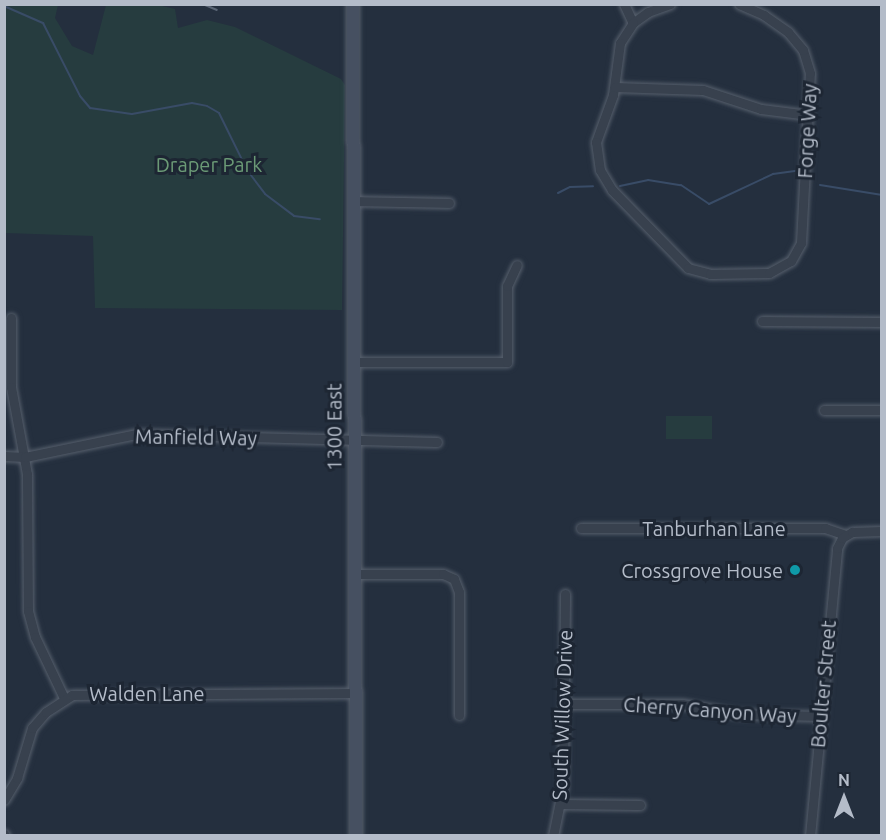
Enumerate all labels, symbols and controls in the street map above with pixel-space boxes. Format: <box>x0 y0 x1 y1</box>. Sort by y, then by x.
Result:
street label: Forge Way <box>793 83 821 179</box>
park label: Draper Park <box>156 152 262 176</box>
street label: 1300 East <box>322 383 346 471</box>
street label: Manfield Way <box>135 424 257 450</box>
street label: Tanburhan Lane <box>642 516 786 540</box>
place label: Crossgrove House <box>621 558 783 582</box>
marker: Crossgrove House <box>788 563 802 577</box>
street label: Boulter Street <box>805 619 841 749</box>
street label: South Willow Drive <box>547 629 577 801</box>
street label: Walden Lane <box>89 681 205 705</box>
street label: Cherry Canyon Way <box>623 692 797 728</box>
north arrow <box>814 768 874 828</box>
text: N <box>838 771 850 789</box>

